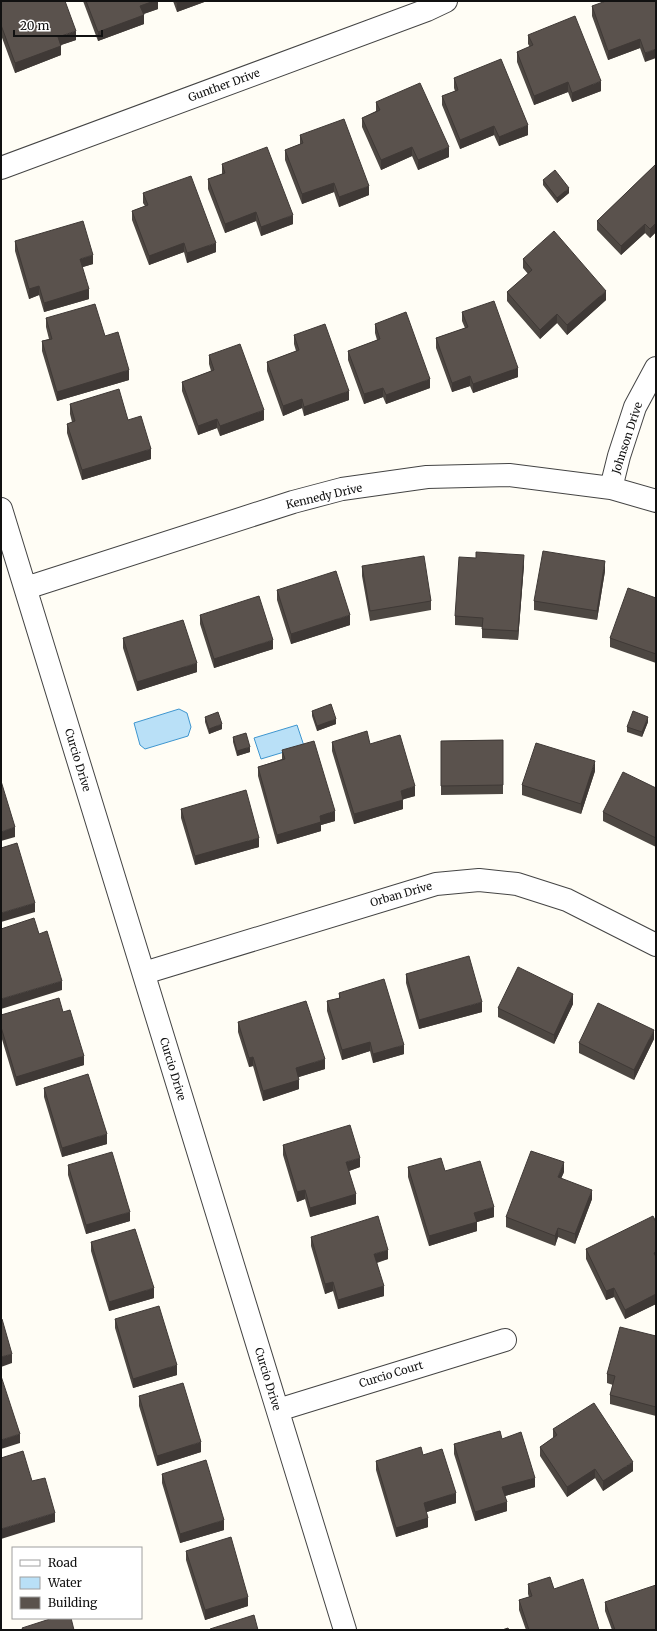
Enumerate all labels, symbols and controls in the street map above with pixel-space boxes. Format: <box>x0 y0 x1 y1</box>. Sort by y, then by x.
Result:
scale bar <box>14 12 102 38</box>
text: 20 m <box>20 18 49 33</box>
street label: Gunther Drive <box>186 65 262 104</box>
street label: Johnson Drive <box>608 400 645 477</box>
street label: Kennedy Drive <box>284 480 364 512</box>
street label: Curcio Drive <box>62 727 94 793</box>
street label: Orban Drive <box>368 878 434 910</box>
street label: Curcio Drive <box>157 1036 189 1102</box>
street label: Curcio Drive <box>252 1346 284 1412</box>
street label: Curcio Court <box>357 1357 425 1390</box>
legend <box>12 1547 142 1619</box>
text: Road <box>48 1555 77 1570</box>
text: Water <box>47 1575 83 1590</box>
text: Building <box>48 1595 98 1610</box>

